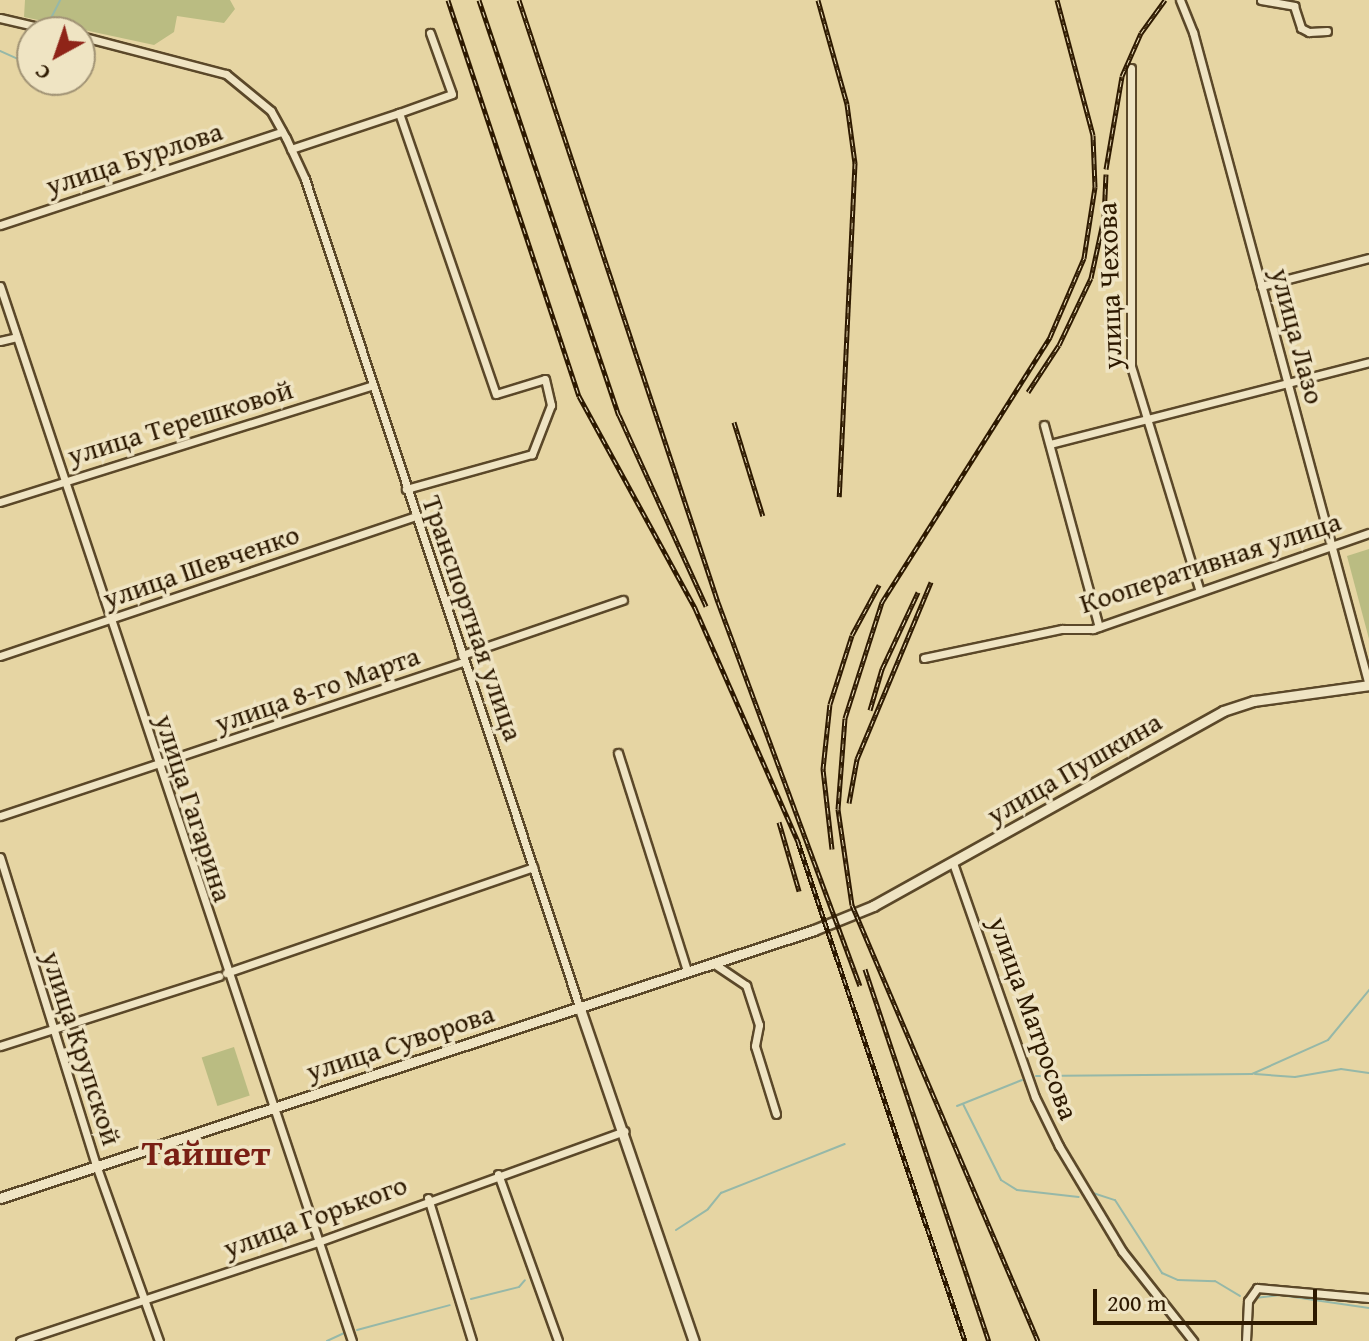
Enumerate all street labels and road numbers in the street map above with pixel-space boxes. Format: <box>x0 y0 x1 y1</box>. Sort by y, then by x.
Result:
street label: улица Бурлова <box>41 114 227 202</box>
street label: улица Чехова <box>1089 202 1129 370</box>
street label: улица Лазо <box>1264 264 1332 408</box>
street label: улица Терешковой <box>63 372 297 472</box>
street label: Транспортная улица <box>415 491 531 745</box>
street label: Кооперативная улица <box>1075 504 1345 620</box>
street label: улица Шевченко <box>98 517 304 615</box>
street label: улица 8-го Марта <box>210 638 424 740</box>
street label: улица Пушкина <box>981 704 1167 832</box>
street label: улица Гагарина <box>148 710 240 906</box>
street label: улица Матросова <box>982 912 1086 1124</box>
street label: улица Крупской <box>35 947 129 1149</box>
street label: улица Суворова <box>302 996 498 1088</box>
street label: улица Горького <box>219 1167 411 1265</box>

